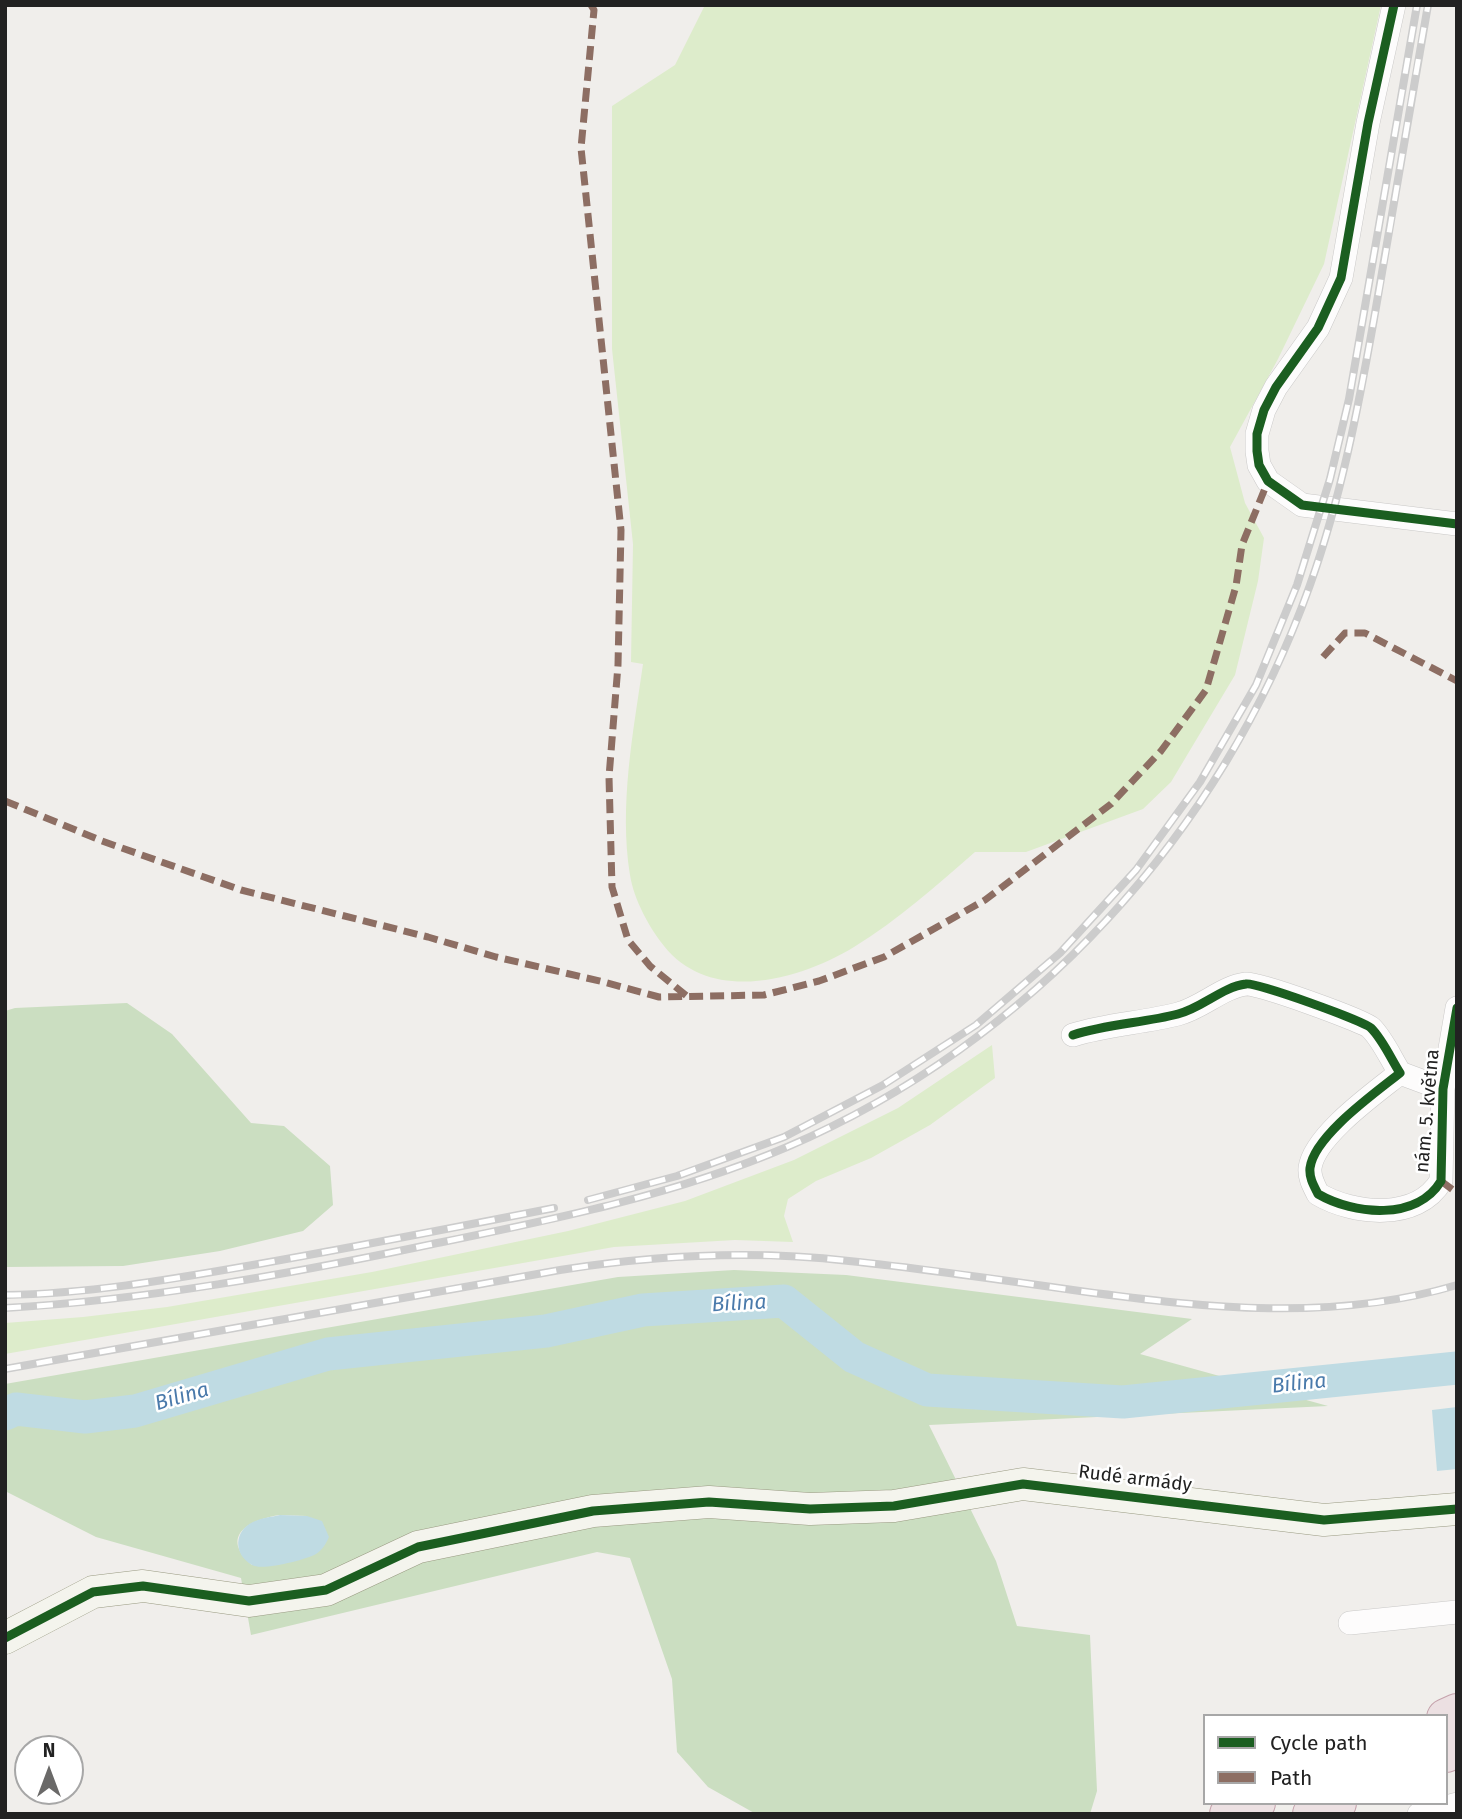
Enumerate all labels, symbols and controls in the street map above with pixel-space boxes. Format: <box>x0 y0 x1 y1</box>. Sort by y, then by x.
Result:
street label: nám. 5. května <box>1411 1048 1445 1174</box>
water label: Bílina <box>711 1290 767 1318</box>
water label: Bílina <box>1270 1369 1328 1399</box>
water label: Bílina <box>152 1377 212 1417</box>
street label: Rudé armády <box>1077 1461 1193 1497</box>
legend <box>1203 1714 1448 1805</box>
text: Cycle path <box>1270 1730 1368 1756</box>
north arrow <box>14 1735 84 1805</box>
text: N <box>43 1739 55 1762</box>
text: Path <box>1270 1765 1312 1791</box>

